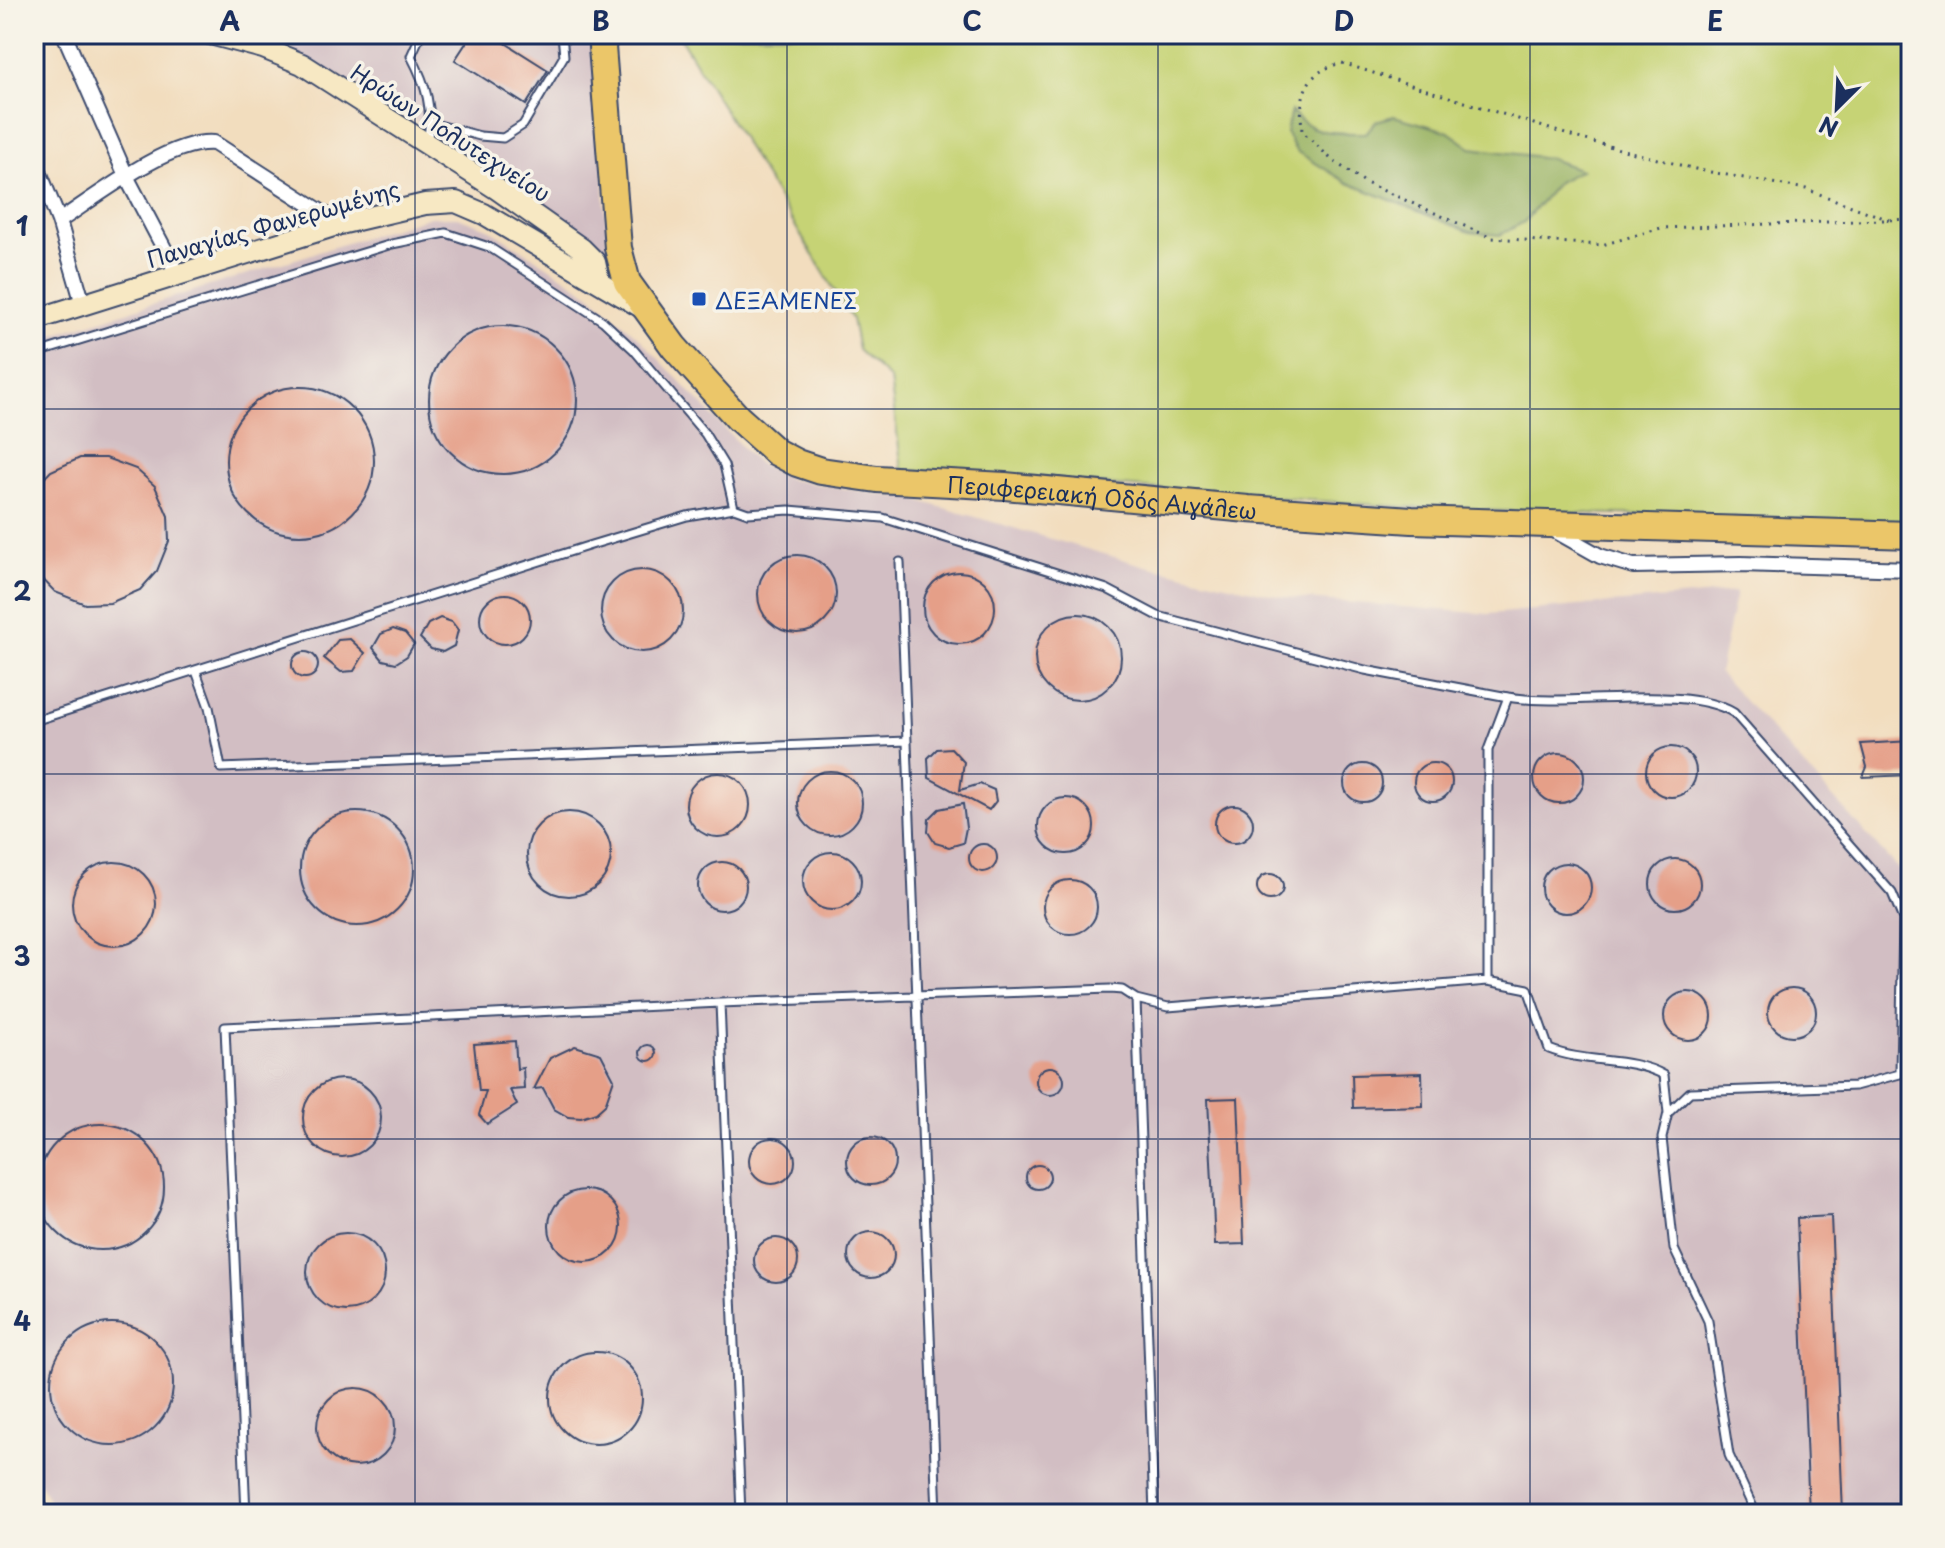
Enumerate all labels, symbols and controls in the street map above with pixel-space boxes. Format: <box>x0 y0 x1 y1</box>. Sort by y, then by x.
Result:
text: A <box>220 1 240 40</box>
text: B <box>592 1 610 40</box>
text: C <box>962 1 982 40</box>
text: D <box>1334 1 1354 40</box>
text: E <box>1707 1 1723 40</box>
street label: Ηρώων Πολυτεχνείου <box>345 55 557 209</box>
north arrow <box>1797 68 1877 148</box>
text: N <box>1814 109 1843 146</box>
street label: Παναγίας Φανερωμένης <box>143 171 403 275</box>
text: 1 <box>16 206 28 245</box>
place label: ΔΕΞΑΜΕΝΕΣ <box>715 283 857 316</box>
marker: ΔΕΞΑΜΕΝΕΣ <box>690 290 708 308</box>
street label: Περιφερειακή Οδός Αιγάλεω <box>946 466 1258 526</box>
text: 2 <box>13 571 31 610</box>
text: 3 <box>13 936 31 975</box>
text: 4 <box>13 1301 31 1340</box>

